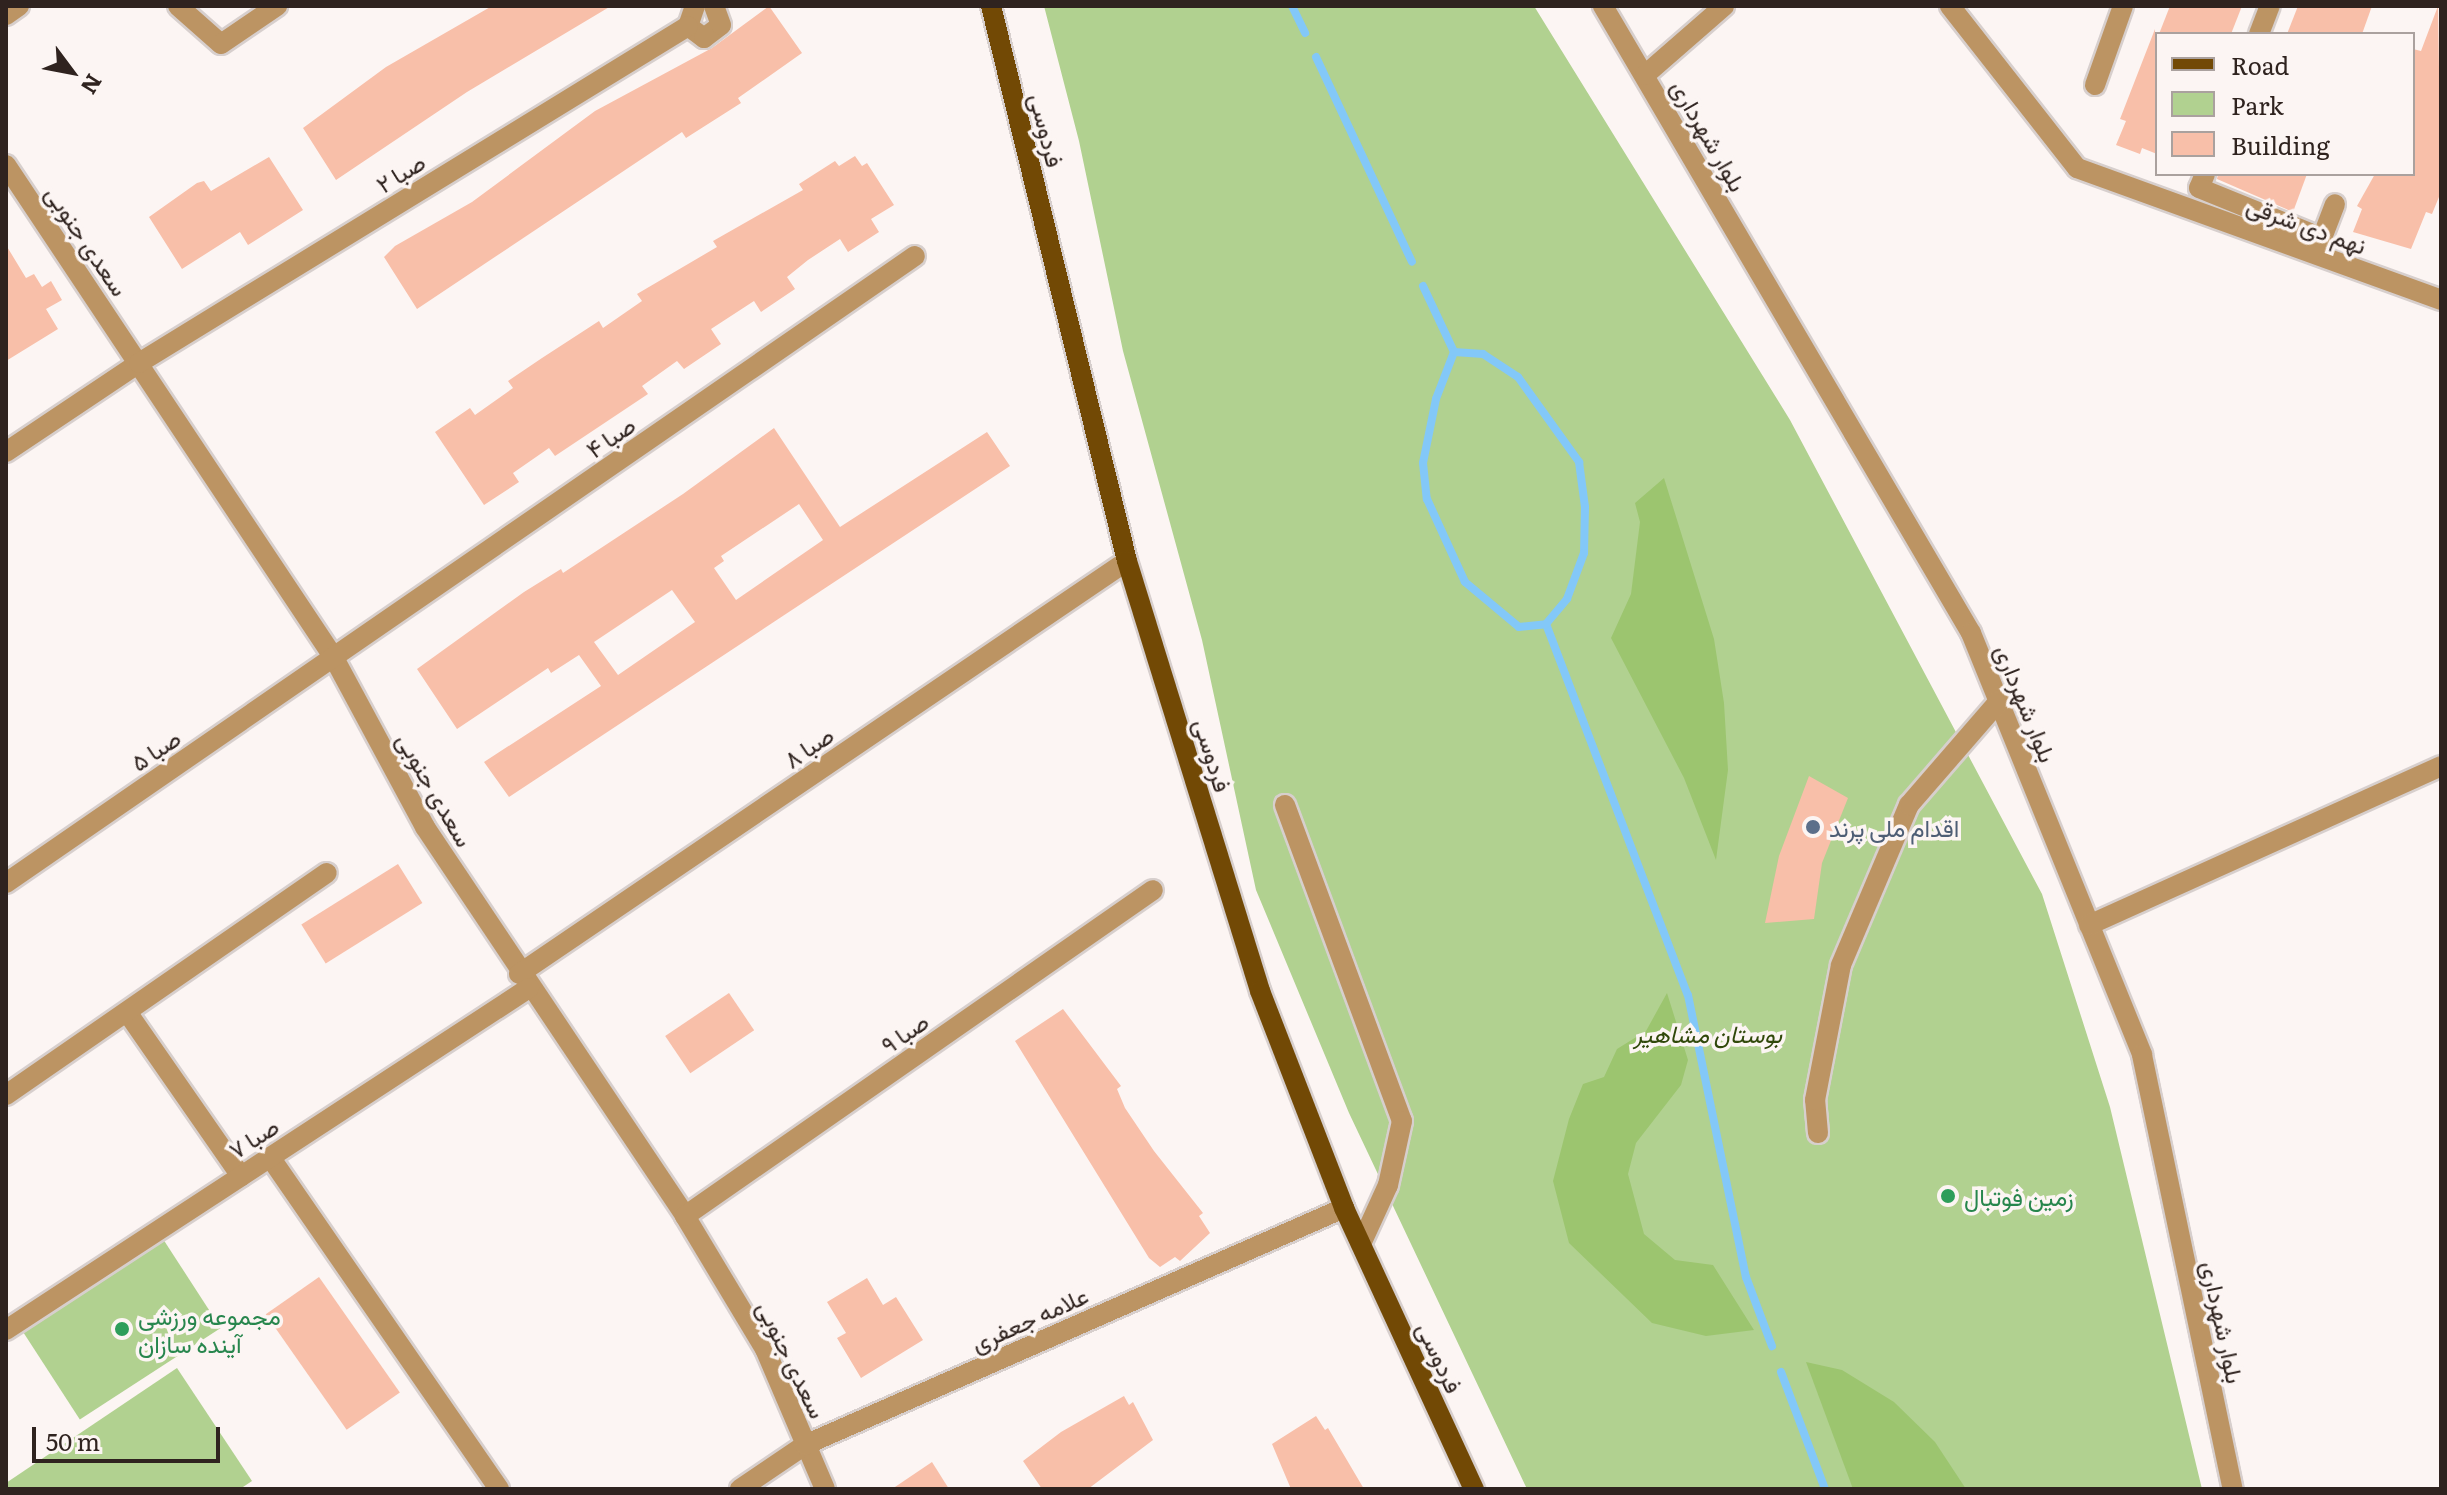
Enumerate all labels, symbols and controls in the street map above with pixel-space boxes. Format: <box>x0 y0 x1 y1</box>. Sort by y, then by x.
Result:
north arrow <box>32 32 112 112</box>
legend <box>2155 32 2415 176</box>
text: Road <box>2231 47 2289 82</box>
text: N <box>74 68 112 102</box>
street label: بلوار شهرداری <box>1666 74 1754 196</box>
text: Park <box>2231 87 2284 122</box>
street label: فردوسی <box>1025 90 1071 170</box>
text: Building <box>2231 127 2330 162</box>
street label: صبا ۲ <box>370 146 430 198</box>
street label: سعدی جنوبی <box>41 179 135 301</box>
street label: نهم دی شرقی <box>2243 189 2371 259</box>
street label: صبا ۴ <box>580 409 640 463</box>
street label: بلوار شهرداری <box>1990 640 2064 766</box>
street label: فردوسی <box>1189 715 1239 795</box>
street label: صبا ۸ <box>778 719 838 773</box>
street label: صبا ۵ <box>125 722 185 776</box>
street label: سعدی جنوبی <box>392 727 480 851</box>
place label: اقدام ملی پرند <box>1829 813 1959 841</box>
marker: اقدام ملی پرند <box>1804 818 1822 836</box>
street label: صبا ۹ <box>875 1006 933 1058</box>
park label: بوستان مشاهیر <box>1634 1019 1782 1047</box>
street label: صبا ۷ <box>223 1110 283 1164</box>
place label: زمین فوتبال <box>1964 1182 2074 1210</box>
marker: زمین فوتبال <box>1939 1187 1957 1205</box>
street label: بلوار شهرداری <box>2197 1258 2251 1386</box>
street label: علامه جعفری <box>966 1279 1092 1357</box>
street label: سعدی جنوبی <box>752 1296 834 1422</box>
place label: مجموعه ورزشی آینده سازان <box>138 1301 281 1357</box>
street label: فردوسی <box>1412 1317 1470 1397</box>
marker: مجموعه ورزشی آینده سازان <box>113 1320 131 1338</box>
scale bar <box>36 1411 224 1461</box>
text: 50 m <box>46 1423 100 1458</box>

